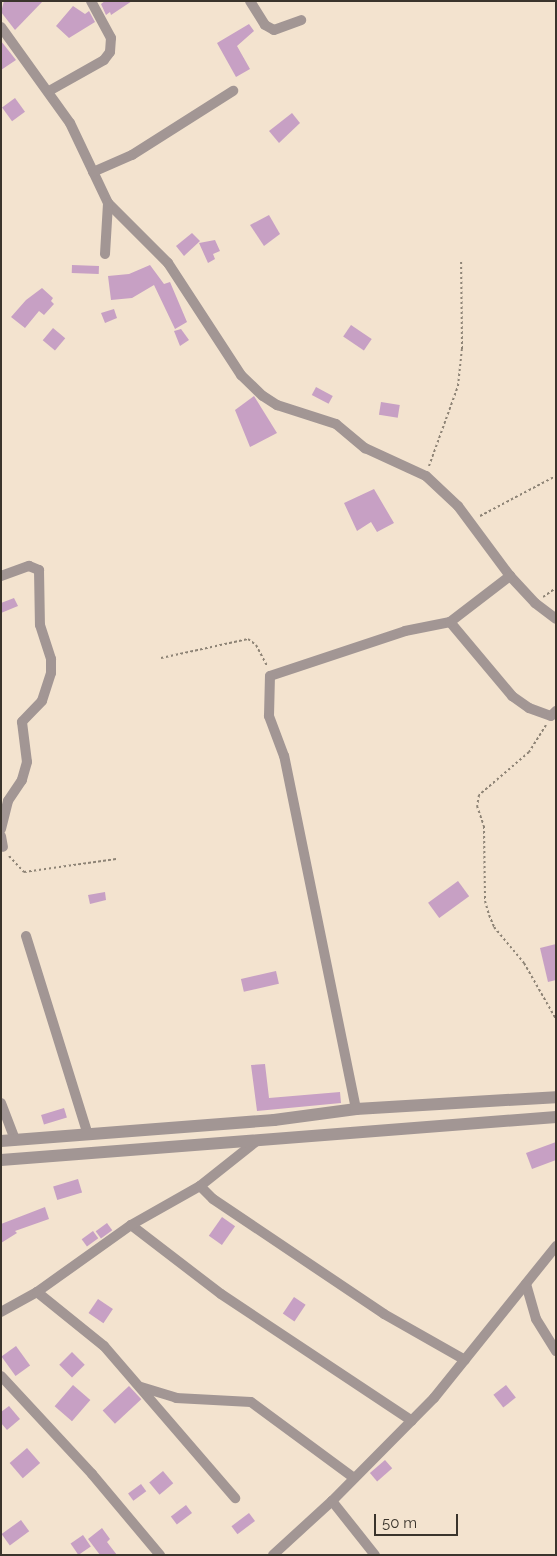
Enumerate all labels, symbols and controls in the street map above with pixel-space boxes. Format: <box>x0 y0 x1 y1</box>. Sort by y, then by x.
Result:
scale bar <box>377 1504 461 1536</box>
text: 50 m <box>382 1514 417 1532</box>

